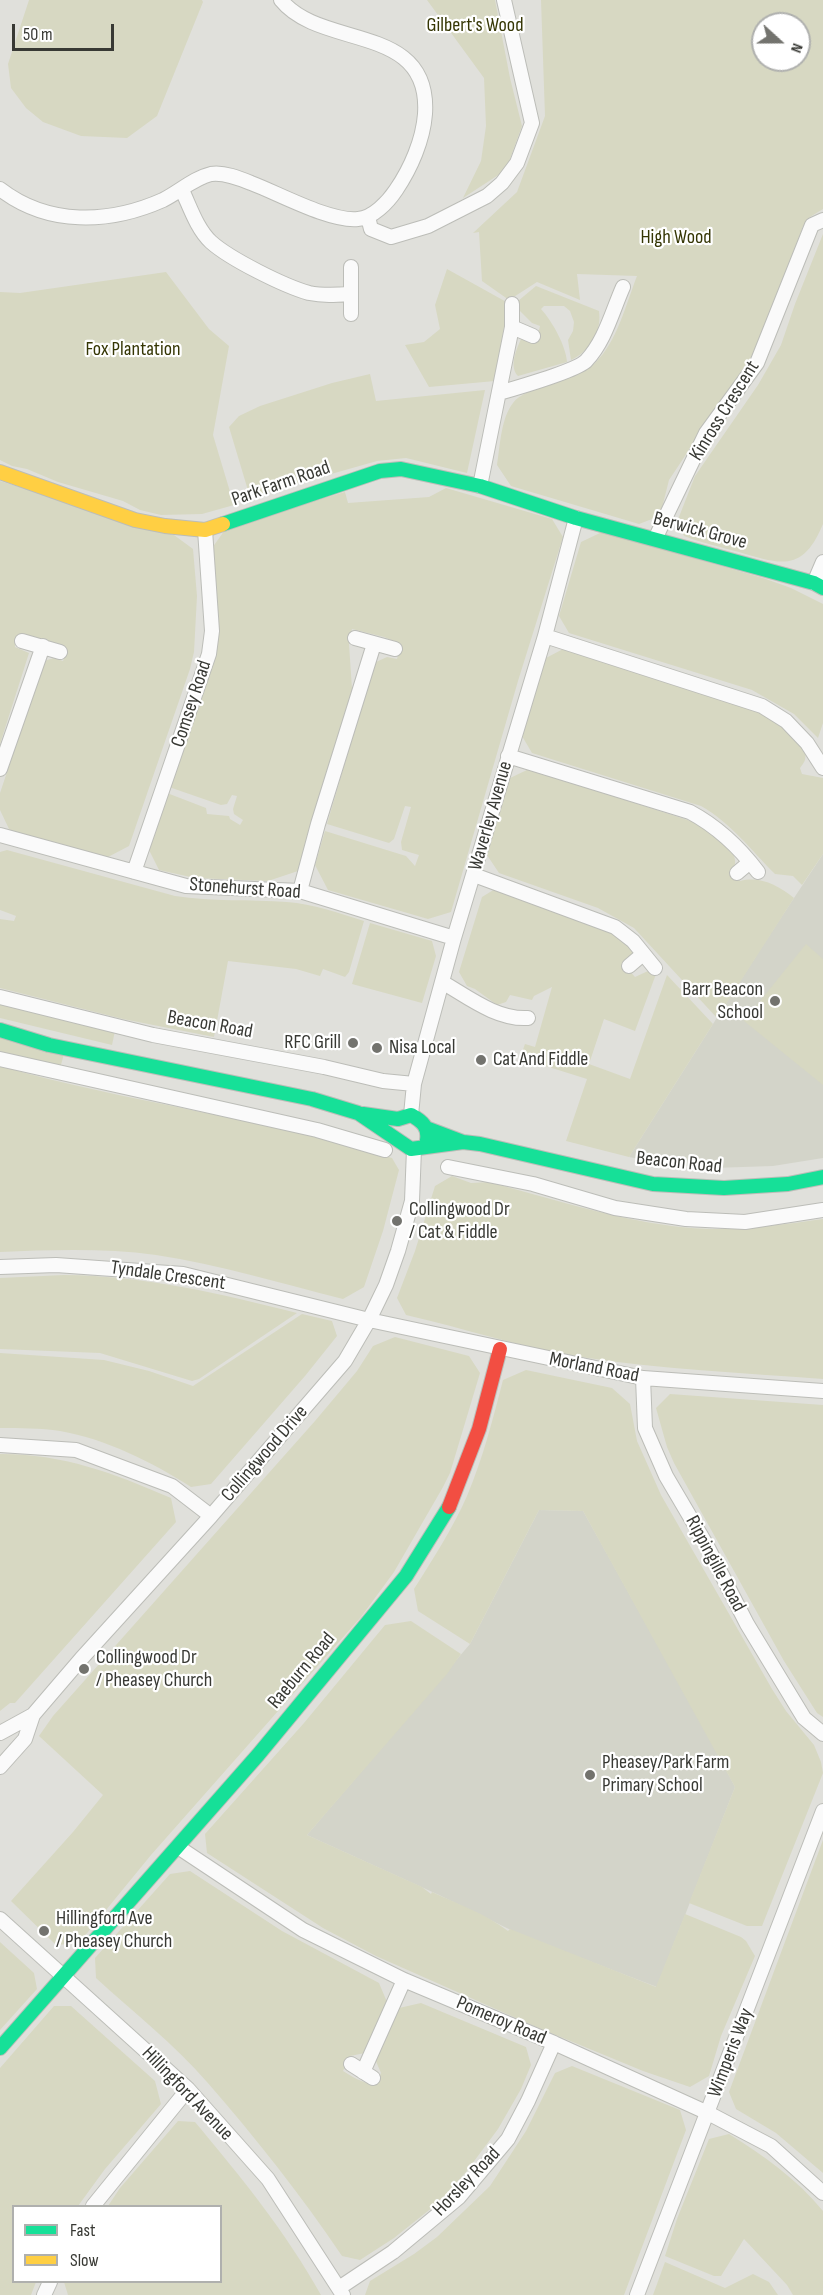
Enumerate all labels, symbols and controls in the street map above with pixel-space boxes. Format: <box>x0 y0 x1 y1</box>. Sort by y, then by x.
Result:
scale bar <box>15 12 117 50</box>
north arrow <box>751 12 811 72</box>
park label: Gilbert's Wood <box>427 14 523 38</box>
text: 50 m <box>23 24 53 45</box>
text: N <box>786 41 807 55</box>
park label: High Wood <box>640 226 712 250</box>
park label: Fox Plantation <box>85 338 181 362</box>
street label: Kinross Crescent <box>685 357 765 465</box>
street label: Park Farm Road <box>229 456 333 512</box>
street label: Berwick Grove <box>651 507 749 555</box>
street label: Comsey Road <box>167 658 217 750</box>
street label: Waverley Avenue <box>464 758 518 874</box>
street label: Stonehurst Road <box>189 873 301 905</box>
place label: Barr Beacon School <box>682 978 763 1025</box>
marker: Barr Beacon School <box>768 994 782 1008</box>
street label: Beacon Road <box>166 1006 254 1044</box>
place label: RFC Grill <box>284 1031 341 1055</box>
marker: RFC Grill <box>346 1036 360 1050</box>
place label: Nisa Local <box>389 1036 456 1060</box>
marker: Nisa Local <box>370 1041 384 1055</box>
place label: Cat And Fiddle <box>493 1048 588 1072</box>
marker: Cat And Fiddle <box>474 1053 488 1067</box>
street label: Beacon Road <box>635 1147 723 1179</box>
place label: Collingwood Dr / Cat & Fiddle <box>409 1198 510 1245</box>
marker: Collingwood Dr / Cat & Fiddle <box>390 1214 404 1228</box>
street label: Tyndale Crescent <box>109 1256 227 1296</box>
street label: Morland Road <box>547 1348 641 1388</box>
street label: Collingwood Drive <box>217 1401 313 1507</box>
street label: Rippingille Road <box>680 1512 750 1616</box>
street label: Raeburn Road <box>263 1628 341 1714</box>
place label: Collingwood Dr / Pheasey Church <box>96 1646 212 1693</box>
marker: Collingwood Dr / Pheasey Church <box>77 1662 91 1676</box>
place label: Pheasey/Park Farm Primary School <box>602 1751 729 1798</box>
marker: Pheasey/Park Farm Primary School <box>583 1768 597 1782</box>
place label: Hillingford Ave / Pheasey Church <box>56 1907 172 1954</box>
marker: Hillingford Ave / Pheasey Church <box>37 1924 51 1938</box>
street label: Pomeroy Road <box>452 1991 550 2051</box>
street label: Wimperis Way <box>703 2005 759 2101</box>
street label: Hillingford Avenue <box>136 2042 238 2146</box>
street label: Horsley Road <box>428 2142 506 2222</box>
legend <box>12 2205 222 2283</box>
text: Fast <box>70 2220 95 2241</box>
text: Slow <box>70 2250 99 2271</box>

